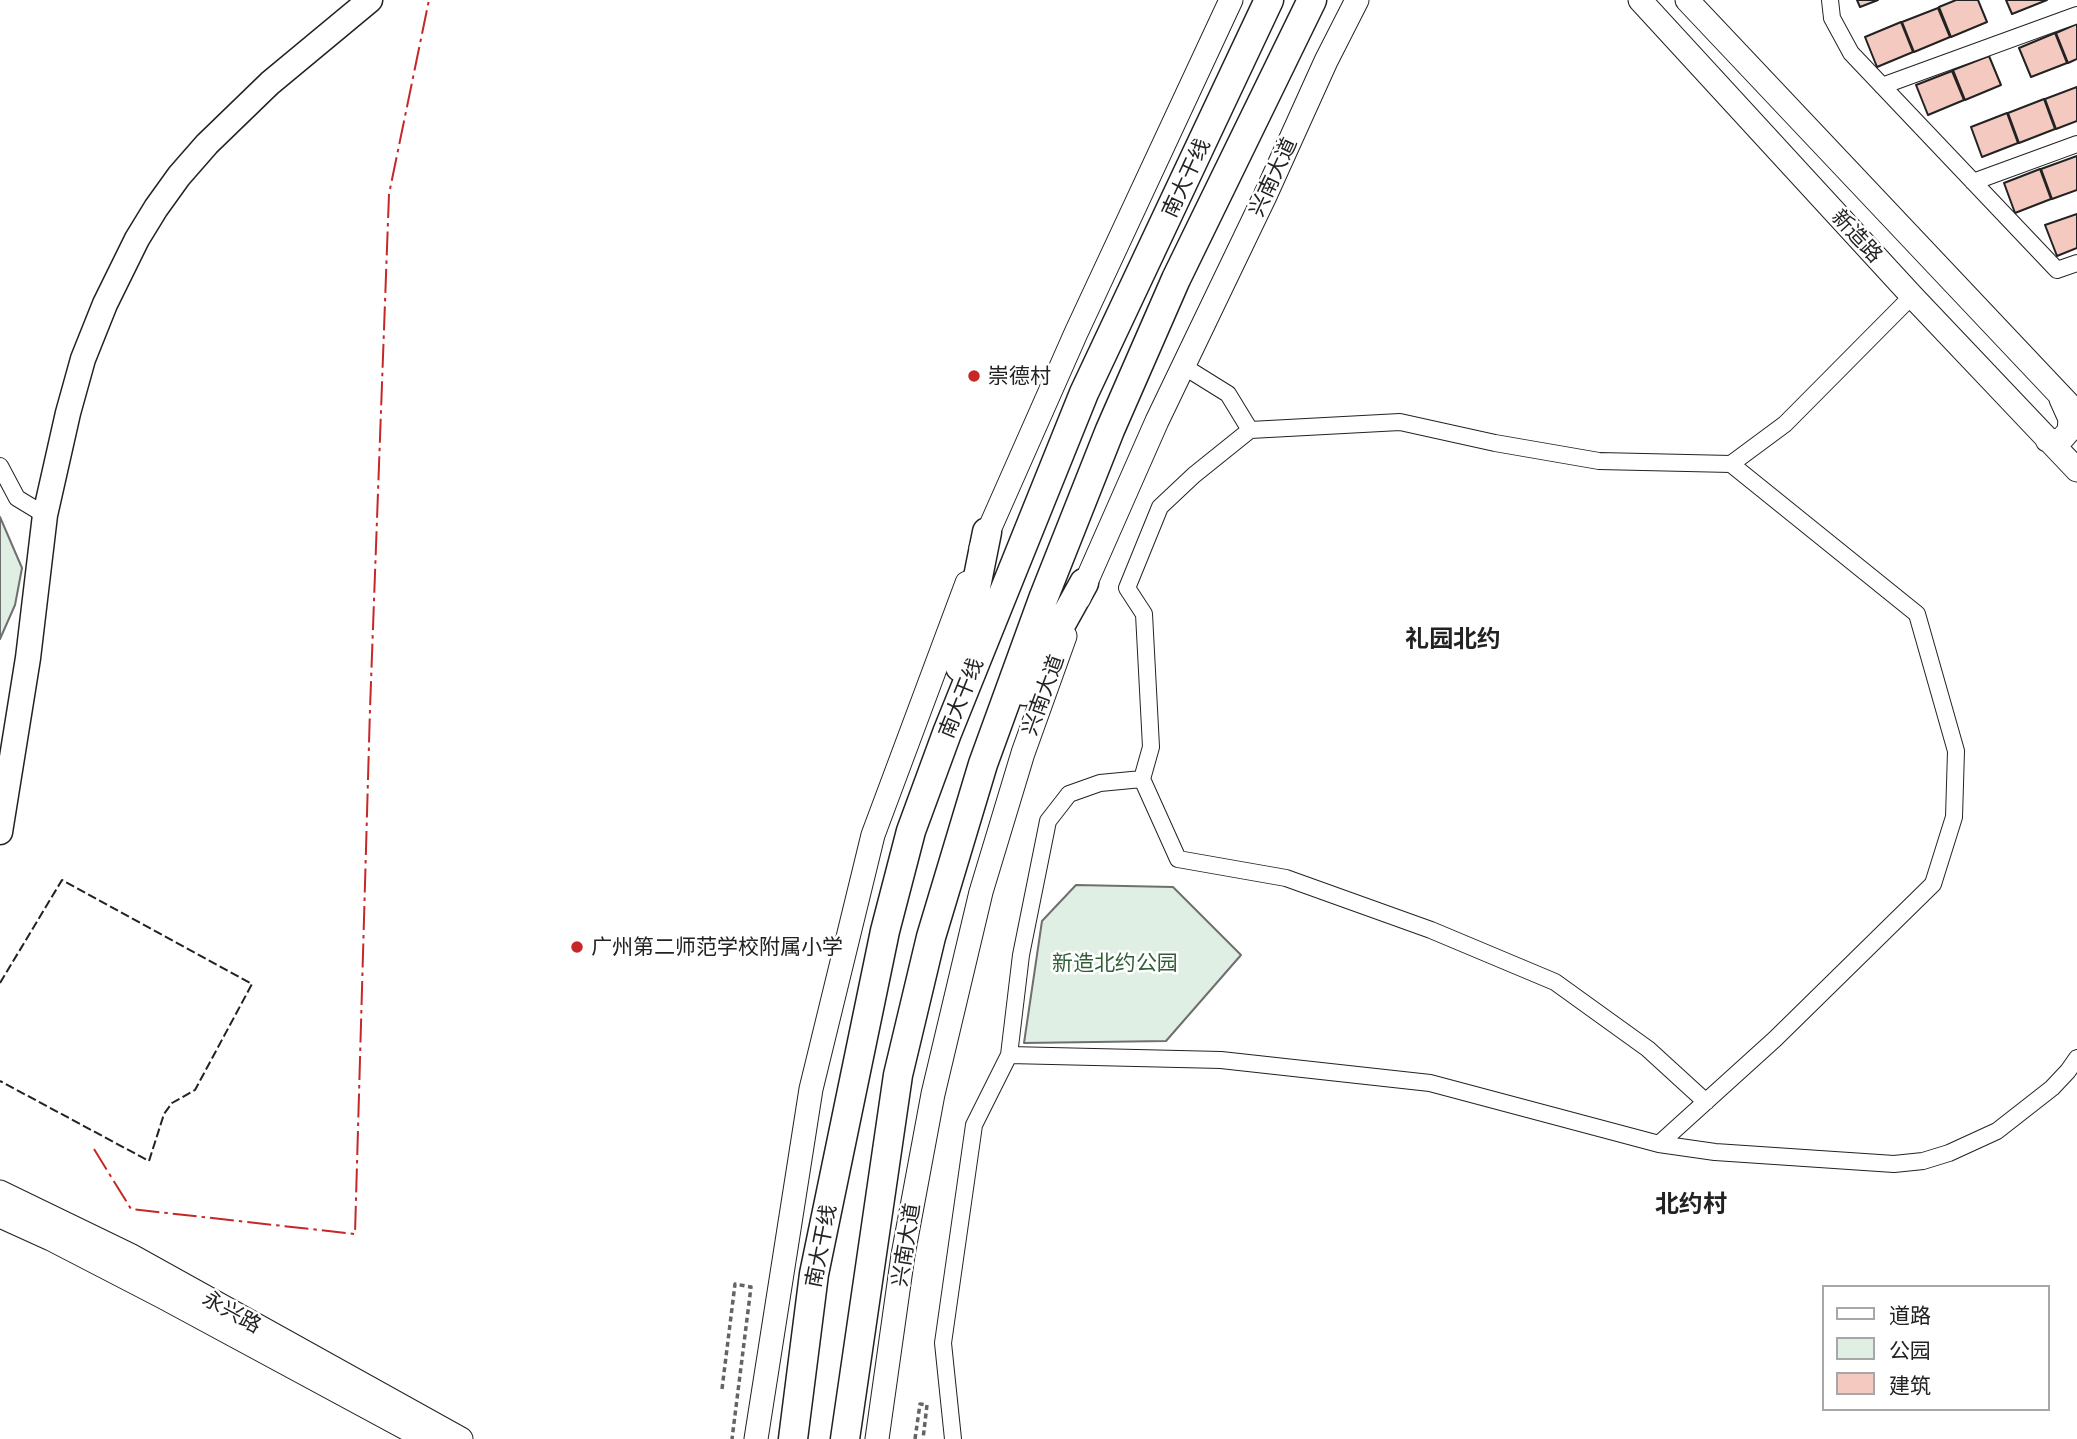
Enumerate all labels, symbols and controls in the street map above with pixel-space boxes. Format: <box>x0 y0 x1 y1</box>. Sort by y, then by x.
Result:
street label: 兴南大道 <box>1244 134 1302 220</box>
street label: 南大干线 <box>1157 135 1215 221</box>
street label: 新造路 <box>1826 204 1888 268</box>
place label: 崇德村 <box>988 363 1051 389</box>
marker: 崇德村 <box>966 368 982 384</box>
district label: 礼园北约 <box>1405 625 1501 653</box>
street label: 兴南大道 <box>1017 651 1069 739</box>
street label: 南大干线 <box>934 654 988 742</box>
place label: 广州第二师范学校附属小学 <box>591 934 843 960</box>
marker: 广州第二师范学校附属小学 <box>569 939 585 955</box>
park label: 新造北约公园 <box>1052 950 1178 976</box>
district label: 北约村 <box>1655 1190 1727 1218</box>
street label: 南大干线 <box>801 1202 841 1290</box>
street label: 兴南大道 <box>887 1202 925 1288</box>
legend <box>1822 1285 2049 1411</box>
street label: 永兴路 <box>198 1286 266 1338</box>
text: 道路 <box>1889 1302 1931 1327</box>
text: 公园 <box>1889 1337 1931 1362</box>
text: 建筑 <box>1889 1372 1931 1397</box>

